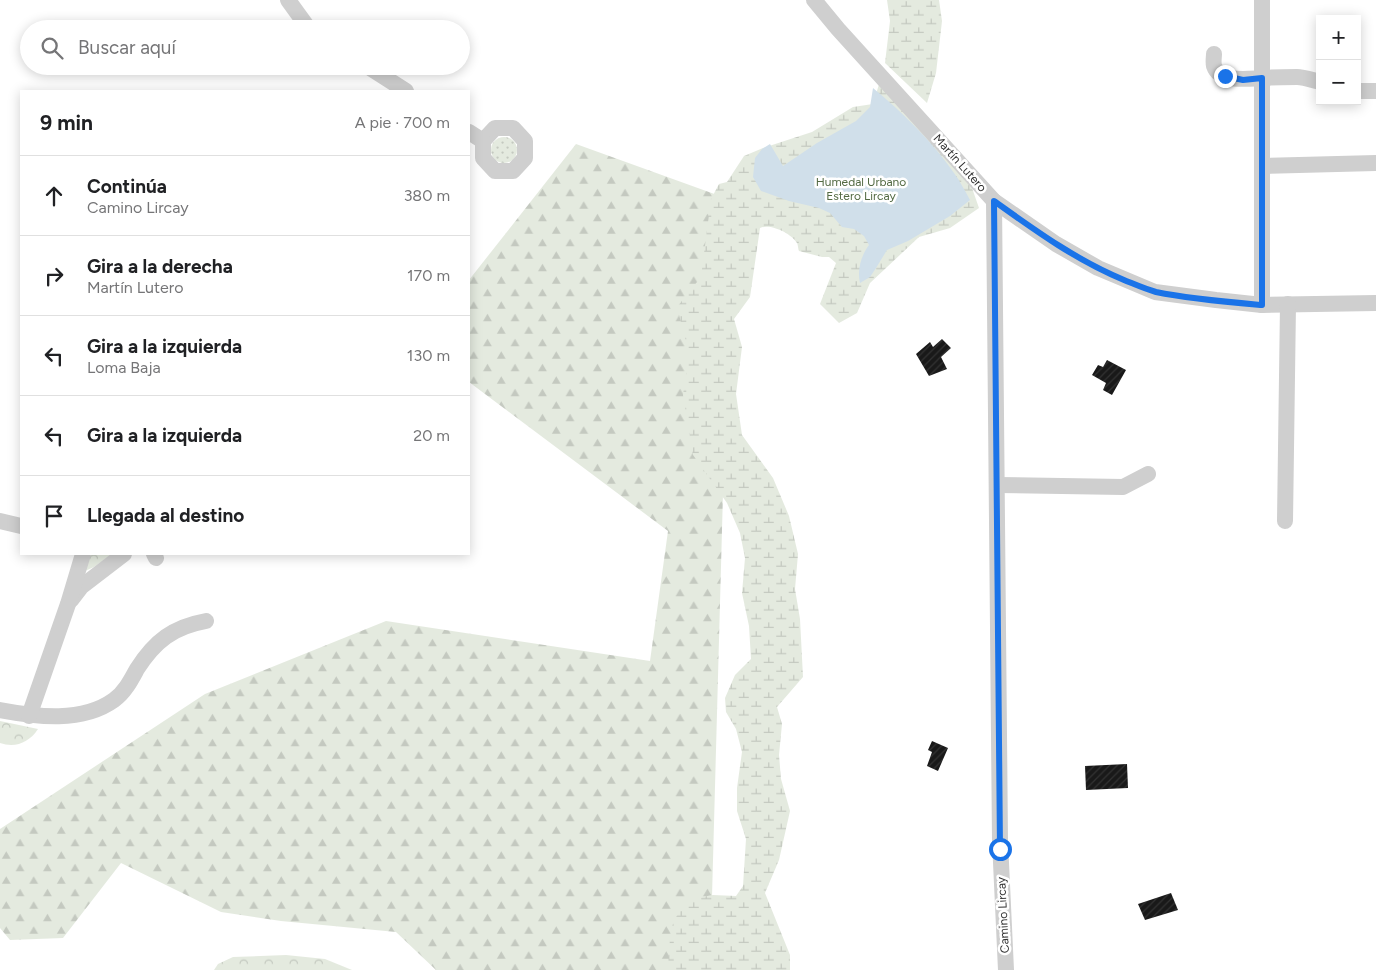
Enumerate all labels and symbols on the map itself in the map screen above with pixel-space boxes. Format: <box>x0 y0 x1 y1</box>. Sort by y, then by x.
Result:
route end <box>1214 65 1237 88</box>
street label: Martín Lutero <box>931 131 989 195</box>
park label: Humedal Urbano Estero Lircay <box>816 175 906 203</box>
route start <box>989 838 1012 861</box>
street label: Camino Lircay <box>994 876 1012 953</box>

